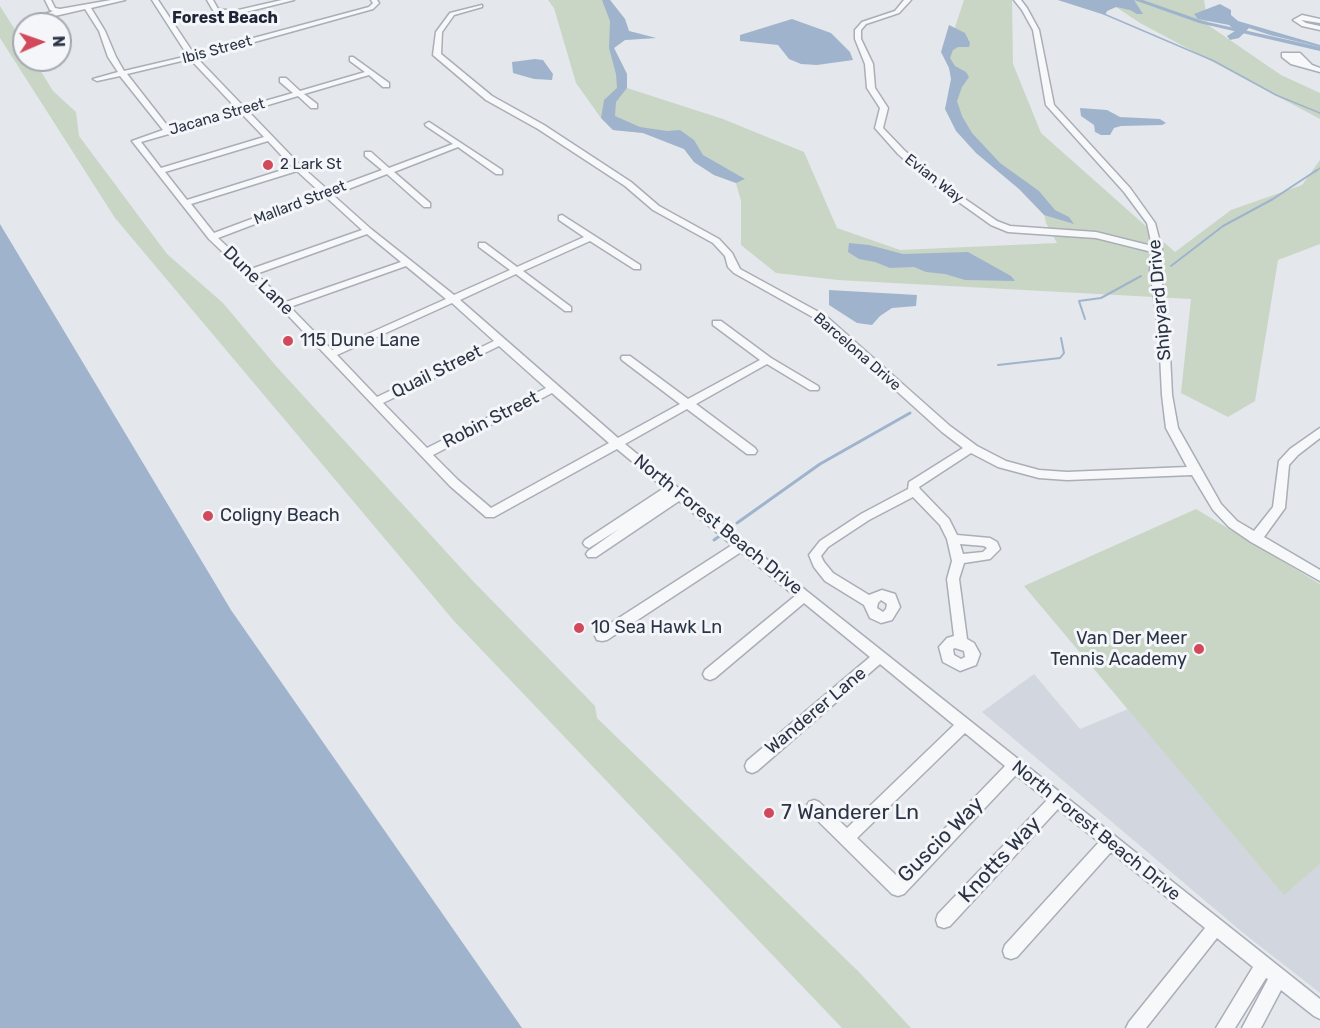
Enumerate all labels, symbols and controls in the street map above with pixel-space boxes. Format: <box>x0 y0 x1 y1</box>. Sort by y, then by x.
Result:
district label: Forest Beach <box>172 8 278 28</box>
north arrow <box>12 12 72 72</box>
street label: Ibis Street <box>180 32 254 68</box>
text: N <box>49 35 68 48</box>
street label: Jacana Street <box>167 95 267 139</box>
street label: Evian Way <box>901 150 967 208</box>
place label: 2 Lark St <box>280 156 342 174</box>
marker: 2 Lark St <box>261 158 275 172</box>
street label: Mallard Street <box>251 177 349 229</box>
street label: Shipyard Drive <box>1144 239 1176 361</box>
street label: Dune Lane <box>218 242 298 320</box>
street label: Barcelona Drive <box>810 309 904 395</box>
place label: 115 Dune Lane <box>300 330 420 352</box>
marker: 115 Dune Lane <box>281 334 295 348</box>
street label: Quail Street <box>388 341 486 403</box>
street label: Robin Street <box>440 387 542 453</box>
street label: North Forest Beach Drive <box>629 450 807 600</box>
place label: Coligny Beach <box>220 505 340 527</box>
marker: Coligny Beach <box>201 509 215 523</box>
place label: 10 Sea Hawk Ln <box>591 617 722 639</box>
marker: 10 Sea Hawk Ln <box>572 621 586 635</box>
place label: Van Der Meer Tennis Academy <box>1050 628 1187 670</box>
marker: Van Der Meer Tennis Academy <box>1192 642 1206 656</box>
street label: Wanderer Lane <box>761 663 871 759</box>
street label: North Forest Beach Drive <box>1007 756 1185 906</box>
street label: Guscio Way <box>893 792 989 888</box>
place label: 7 Wanderer Ln <box>781 800 919 826</box>
marker: 7 Wanderer Ln <box>762 806 776 820</box>
street label: Knotts Way <box>954 812 1046 908</box>

